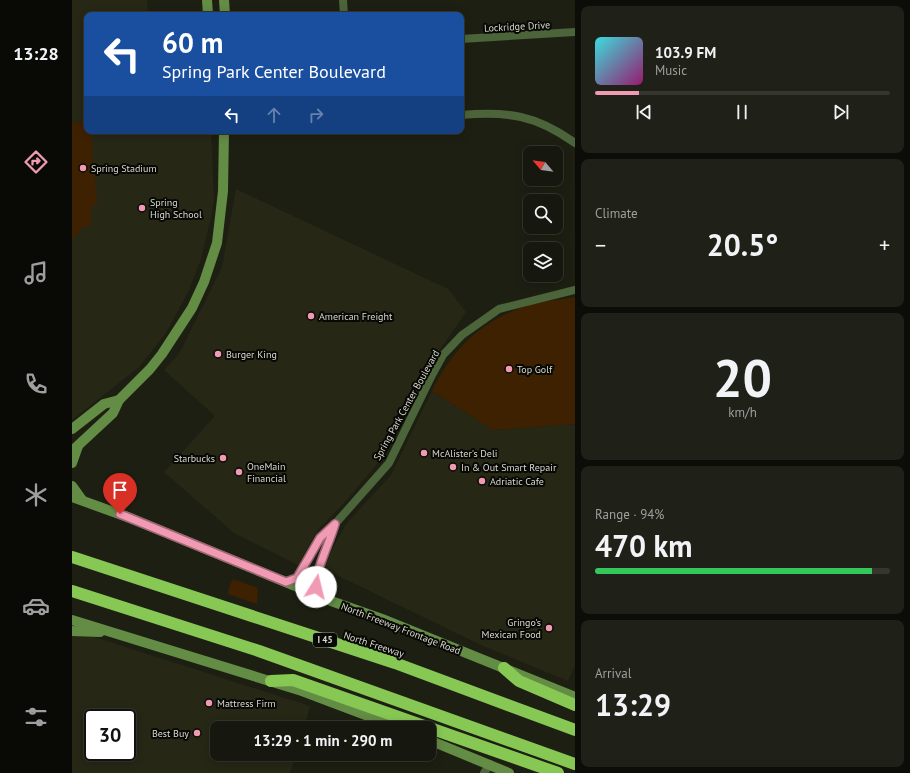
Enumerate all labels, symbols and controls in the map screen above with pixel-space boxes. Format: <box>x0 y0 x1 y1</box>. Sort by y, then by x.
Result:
street label: Lockridge Drive <box>484 18 550 35</box>
text: 60 m <box>162 24 223 61</box>
icon: left <box>96 28 148 80</box>
text: 13:28 <box>13 42 59 65</box>
text: 103.9 FM <box>655 43 716 62</box>
text: Spring Park Center Boulevard <box>162 60 386 83</box>
text: Music <box>655 62 687 79</box>
icon: previous <box>633 101 655 123</box>
icon: pause <box>731 101 753 123</box>
icon: next <box>830 101 852 123</box>
icon: left <box>221 104 243 126</box>
icon: ahead <box>263 104 285 126</box>
icon: right <box>305 104 327 126</box>
north arrow <box>523 146 563 186</box>
map controls <box>523 146 563 282</box>
icon: directions <box>22 148 50 176</box>
place label: Spring Stadium <box>91 162 157 175</box>
marker: Spring Stadium <box>78 163 88 173</box>
button: search <box>523 194 563 234</box>
place label: Spring High School <box>150 196 202 221</box>
marker: Spring High School <box>137 203 147 213</box>
text: Climate <box>595 205 638 222</box>
text: 20.5° <box>707 225 778 264</box>
text: − <box>595 231 606 259</box>
text: + <box>879 231 890 259</box>
button: layers <box>523 242 563 282</box>
icon: music <box>22 259 50 287</box>
place label: American Freight <box>319 310 393 323</box>
marker: American Freight <box>306 311 316 321</box>
text: 20 <box>713 344 772 411</box>
place label: Burger King <box>226 348 277 361</box>
street label: Spring Park Center Boulevard <box>371 348 442 463</box>
marker: Burger King <box>213 349 223 359</box>
place label: Top Golf <box>517 363 553 376</box>
marker: Top Golf <box>504 364 514 374</box>
icon: phone <box>22 370 50 398</box>
text: km/h <box>728 404 757 421</box>
place label: McAlister's Deli <box>432 447 498 460</box>
marker: McAlister's Deli <box>419 448 429 458</box>
place label: Starbucks <box>174 452 215 465</box>
marker: Starbucks <box>218 453 228 463</box>
place label: OneMain Financial <box>247 460 286 485</box>
place label: In & Out Smart Repair <box>461 461 557 474</box>
marker: In & Out Smart Repair <box>448 462 458 472</box>
marker: OneMain Financial <box>234 467 244 477</box>
pin <box>103 473 137 514</box>
place label: Adriatic Cafe <box>490 475 544 488</box>
marker: Adriatic Cafe <box>477 476 487 486</box>
icon: arrive <box>109 479 131 501</box>
icon: climate <box>22 481 50 509</box>
text: Range · 94% <box>595 506 664 523</box>
text: 470 km <box>595 526 693 565</box>
position arrow <box>295 566 337 608</box>
icon: car <box>22 592 50 620</box>
street label: North Freeway Frontage Road <box>339 600 463 656</box>
place label: Gringo's Mexican Food <box>482 616 541 641</box>
marker: Gringo's Mexican Food <box>544 623 554 633</box>
street label: North Freeway <box>342 629 406 659</box>
road number: I 45 <box>313 633 337 647</box>
text: Arrival <box>595 665 631 682</box>
text: 13:29 <box>595 685 671 724</box>
place label: Mattress Firm <box>217 697 276 710</box>
marker: Mattress Firm <box>204 698 214 708</box>
icon: filters <box>22 703 50 731</box>
speed limit sign: 30 <box>84 709 136 761</box>
place label: Best Buy <box>152 727 189 740</box>
marker: Best Buy <box>192 728 202 738</box>
text: 13:29 · 1 min · 290 m <box>254 731 392 750</box>

